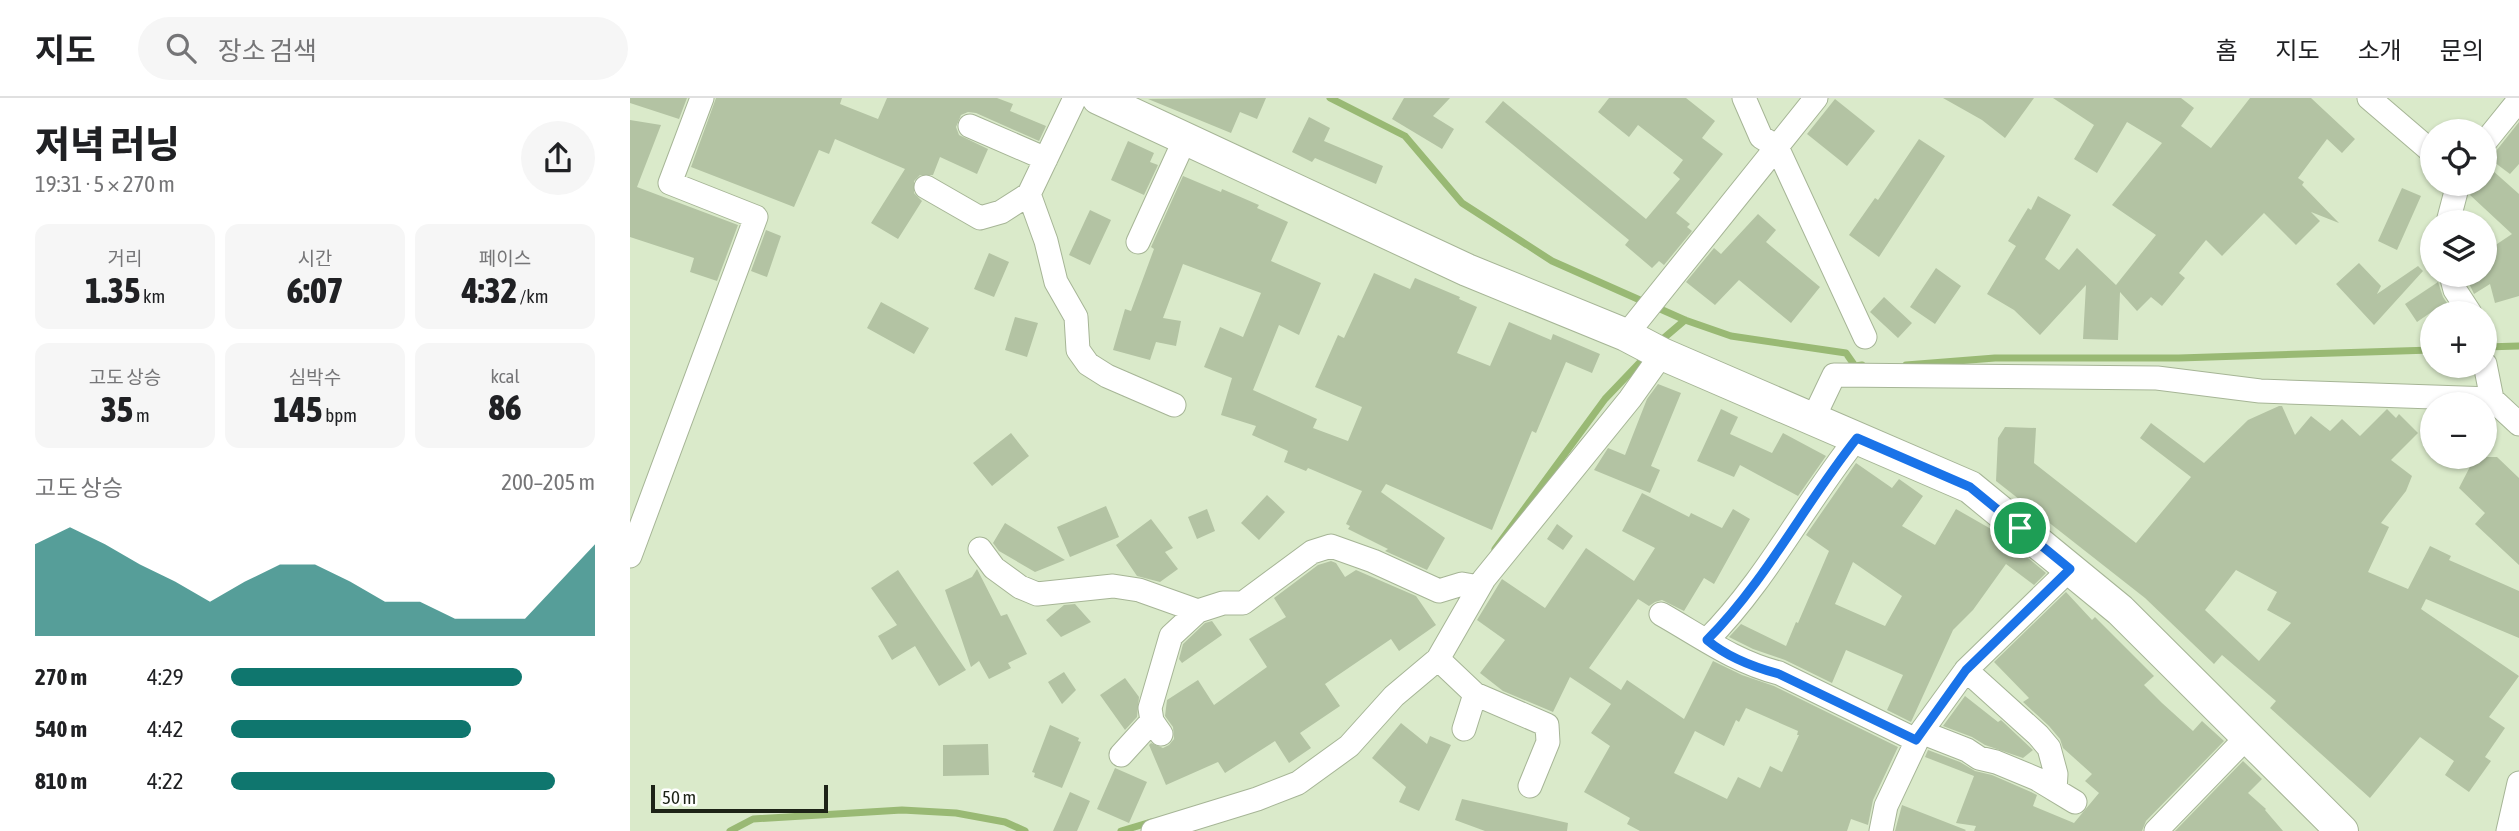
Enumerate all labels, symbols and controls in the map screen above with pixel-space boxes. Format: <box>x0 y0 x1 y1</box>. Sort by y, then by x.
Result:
search box <box>138 17 628 80</box>
icon: search <box>162 29 200 67</box>
text: 지도 <box>35 31 96 69</box>
text: 장소 검색 <box>218 36 317 66</box>
text: 홈 <box>2215 37 2237 64</box>
text: 지도 <box>2275 37 2320 64</box>
text: 소개 <box>2358 37 2402 64</box>
text: 문의 <box>2440 37 2484 64</box>
map controls <box>2420 119 2497 469</box>
button: locate <box>2420 119 2497 196</box>
button: share <box>521 121 595 195</box>
text: 저녁 러닝 <box>35 123 180 166</box>
text: 19:31 · 5 × 270 m <box>35 171 175 197</box>
button: layers <box>2420 210 2497 287</box>
text: 거리 <box>108 247 142 269</box>
text: 시간 <box>298 247 332 269</box>
text: 페이스 <box>479 247 531 269</box>
text: 1.35 <box>85 270 140 310</box>
text: 6:07 <box>287 270 343 310</box>
text: 4:32 <box>462 270 517 310</box>
text: km <box>140 285 165 307</box>
text: /km <box>517 285 548 307</box>
button: + <box>2420 301 2497 378</box>
text: kcal <box>491 365 519 387</box>
text: 고도 상승 <box>89 366 161 388</box>
text: 심박수 <box>289 366 341 388</box>
text: 86 <box>489 387 521 427</box>
text: 35 <box>100 389 133 429</box>
text: 145 <box>273 389 323 429</box>
button: − <box>2420 392 2497 469</box>
text: m <box>133 404 150 426</box>
text: bpm <box>323 404 357 426</box>
text: 200–205 m <box>501 469 595 495</box>
text: 고도 상승 <box>35 475 123 501</box>
pin <box>1990 498 2050 558</box>
icon: arrive <box>2001 509 2039 547</box>
text: 270 m <box>35 664 87 690</box>
text: 4:29 <box>147 664 184 690</box>
text: 540 m <box>35 716 87 742</box>
text: 4:42 <box>147 716 184 742</box>
text: 810 m <box>35 768 87 794</box>
text: 4:22 <box>147 768 184 794</box>
scale bar <box>651 782 828 814</box>
text: 50 m <box>662 786 696 808</box>

